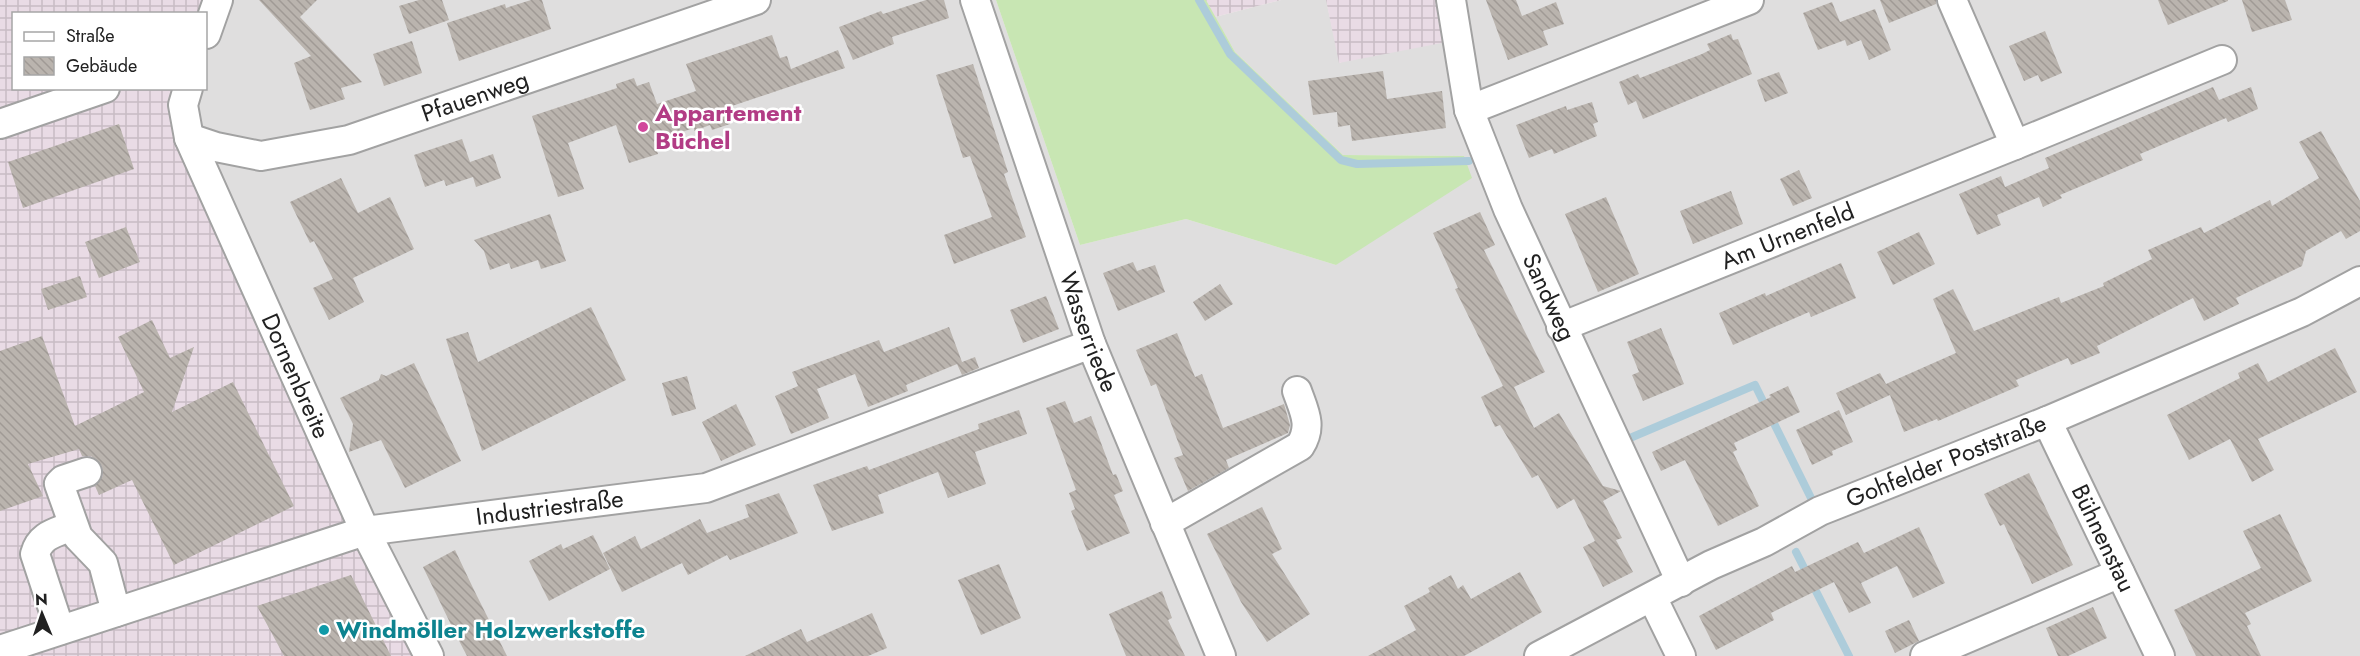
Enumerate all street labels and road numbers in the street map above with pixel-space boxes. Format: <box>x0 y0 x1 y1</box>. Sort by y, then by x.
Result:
street label: Pfauenweg <box>417 62 533 131</box>
street label: Am Urnenfeld <box>1715 193 1859 278</box>
street label: Sandweg <box>1514 247 1585 346</box>
street label: Wasserriede <box>1051 267 1127 398</box>
street label: Dornenbreite <box>253 308 339 444</box>
street label: Gohfelder Poststraße <box>1841 405 2051 516</box>
street label: Bühnenstau <box>2063 478 2145 598</box>
street label: Industriestraße <box>474 481 625 534</box>

